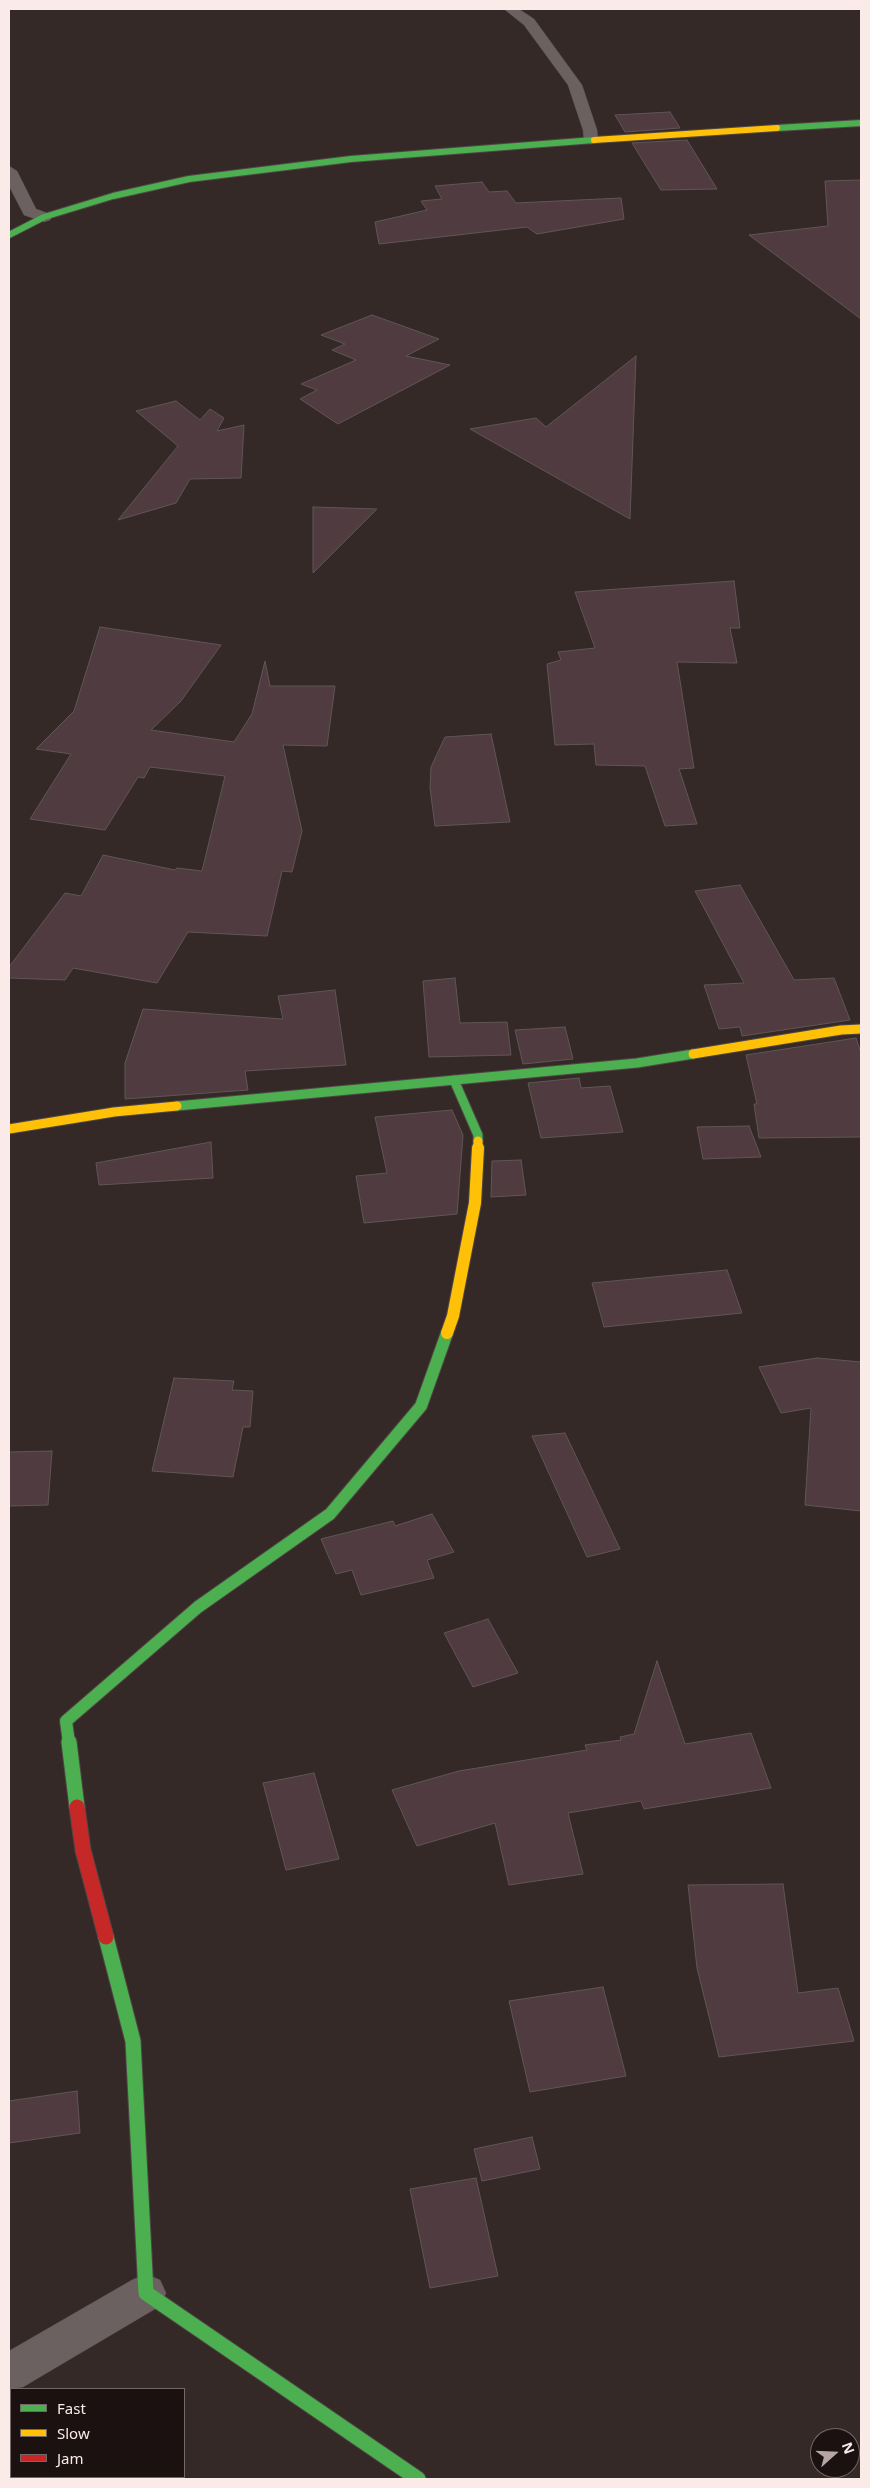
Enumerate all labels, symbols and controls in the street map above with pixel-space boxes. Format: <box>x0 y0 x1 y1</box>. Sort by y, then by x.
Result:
legend <box>10 2388 185 2478</box>
text: Fast <box>57 2398 86 2418</box>
text: Slow <box>57 2423 90 2443</box>
north arrow <box>810 2428 860 2478</box>
text: N <box>838 2439 859 2457</box>
text: Jam <box>57 2448 84 2468</box>

